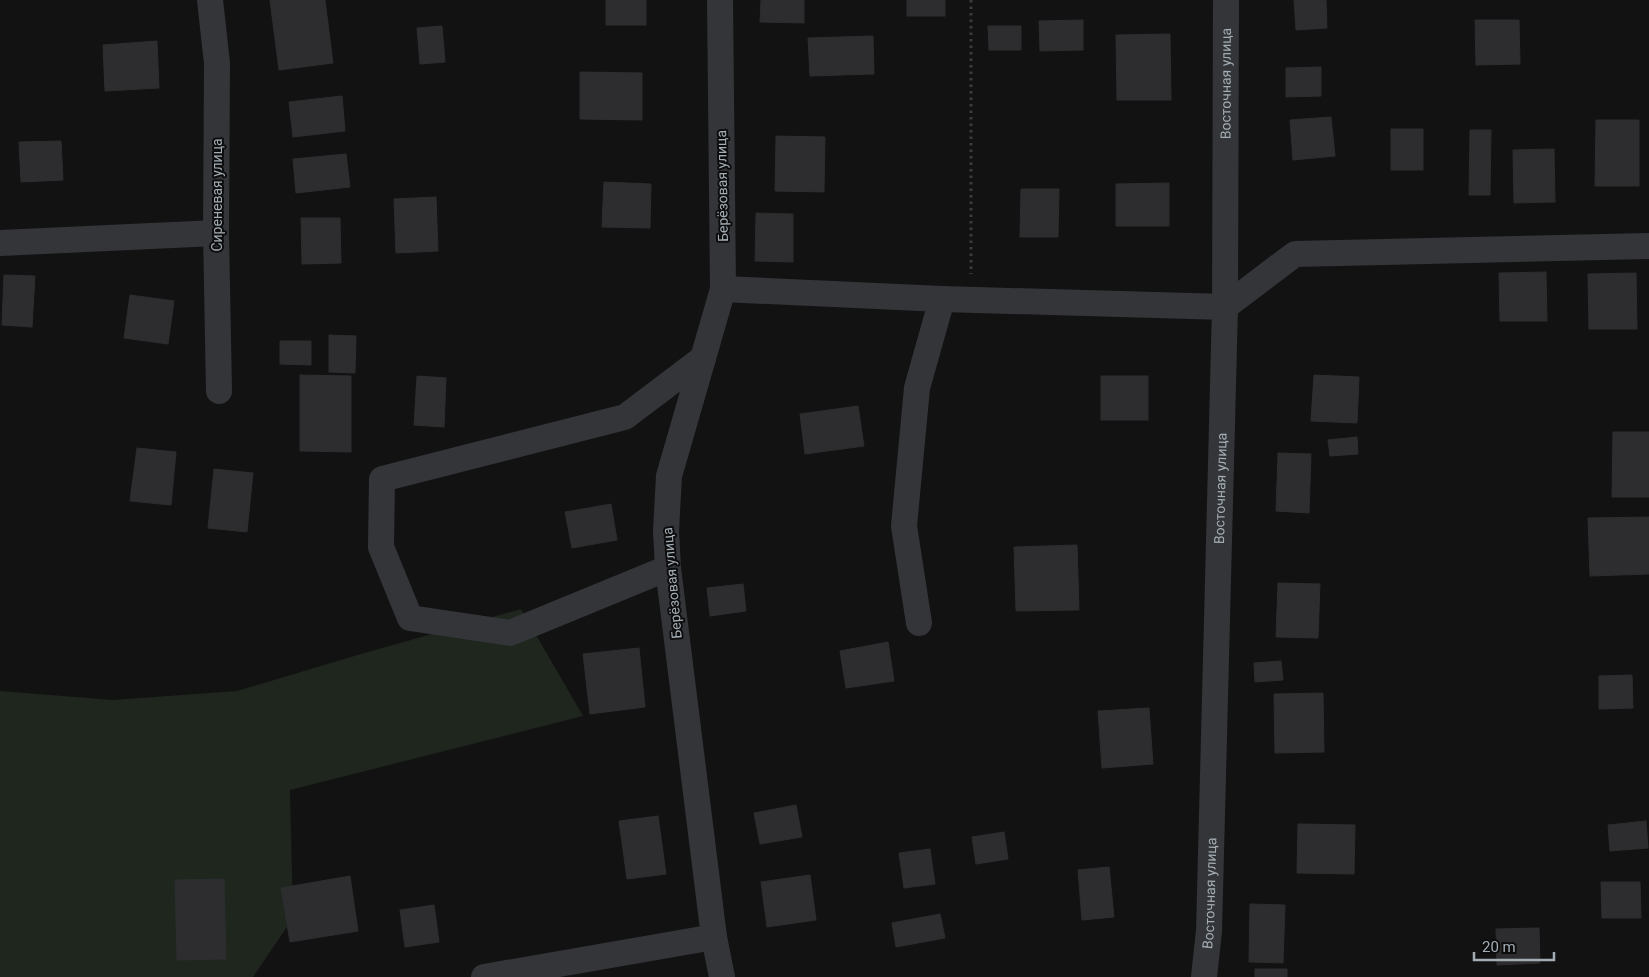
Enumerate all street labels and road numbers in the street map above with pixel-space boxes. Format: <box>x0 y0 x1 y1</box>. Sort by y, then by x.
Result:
street label: Восточная улица <box>1218 28 1234 139</box>
street label: Берёзовая улица <box>713 130 731 242</box>
street label: Сиреневая улица <box>209 138 225 252</box>
street label: Восточная улица <box>1211 433 1230 544</box>
street label: Берёзовая улица <box>659 527 685 639</box>
street label: Восточная улица <box>1199 837 1219 950</box>

